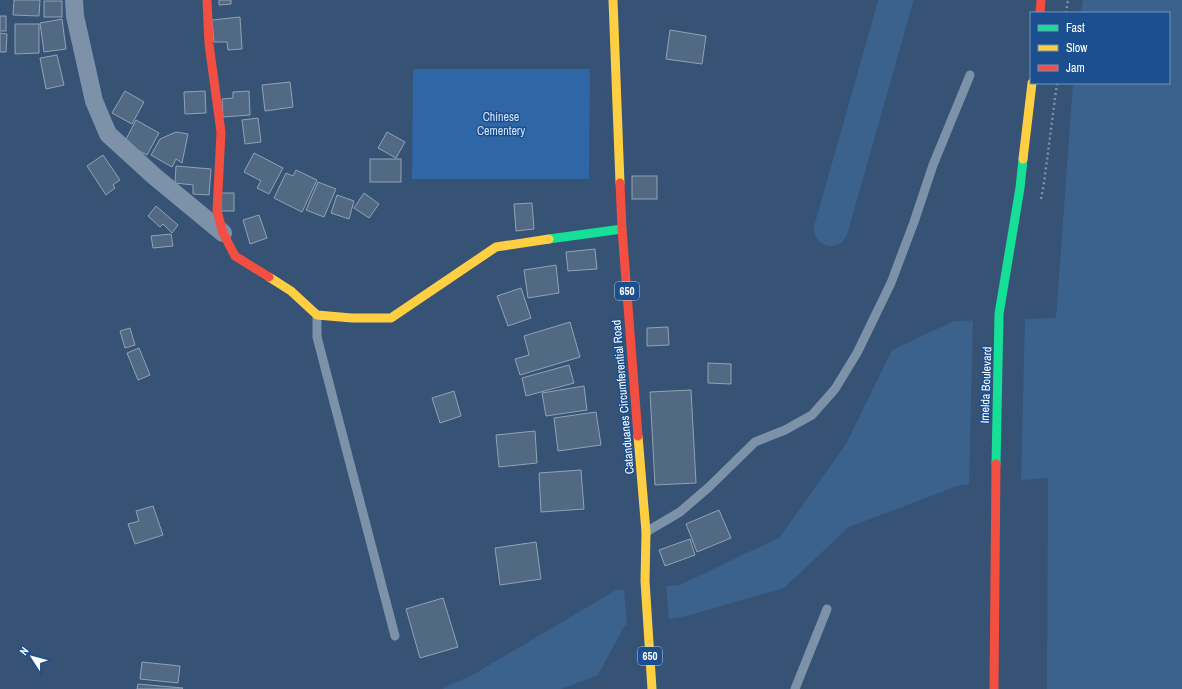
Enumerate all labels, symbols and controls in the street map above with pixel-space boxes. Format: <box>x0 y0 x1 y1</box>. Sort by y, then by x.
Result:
legend <box>1030 12 1170 84</box>
text: Fast <box>1066 20 1085 36</box>
text: Slow <box>1066 40 1088 56</box>
text: Jam <box>1066 60 1085 76</box>
park label: Chinese Cementery <box>477 109 525 139</box>
road number: 650 <box>615 282 639 300</box>
street label: Catanduanes Circumferential Road <box>608 319 638 475</box>
street label: Imelda Boulevard <box>977 346 995 424</box>
north arrow <box>12 637 52 677</box>
text: N <box>16 644 31 658</box>
road number: 650 <box>638 647 662 665</box>

